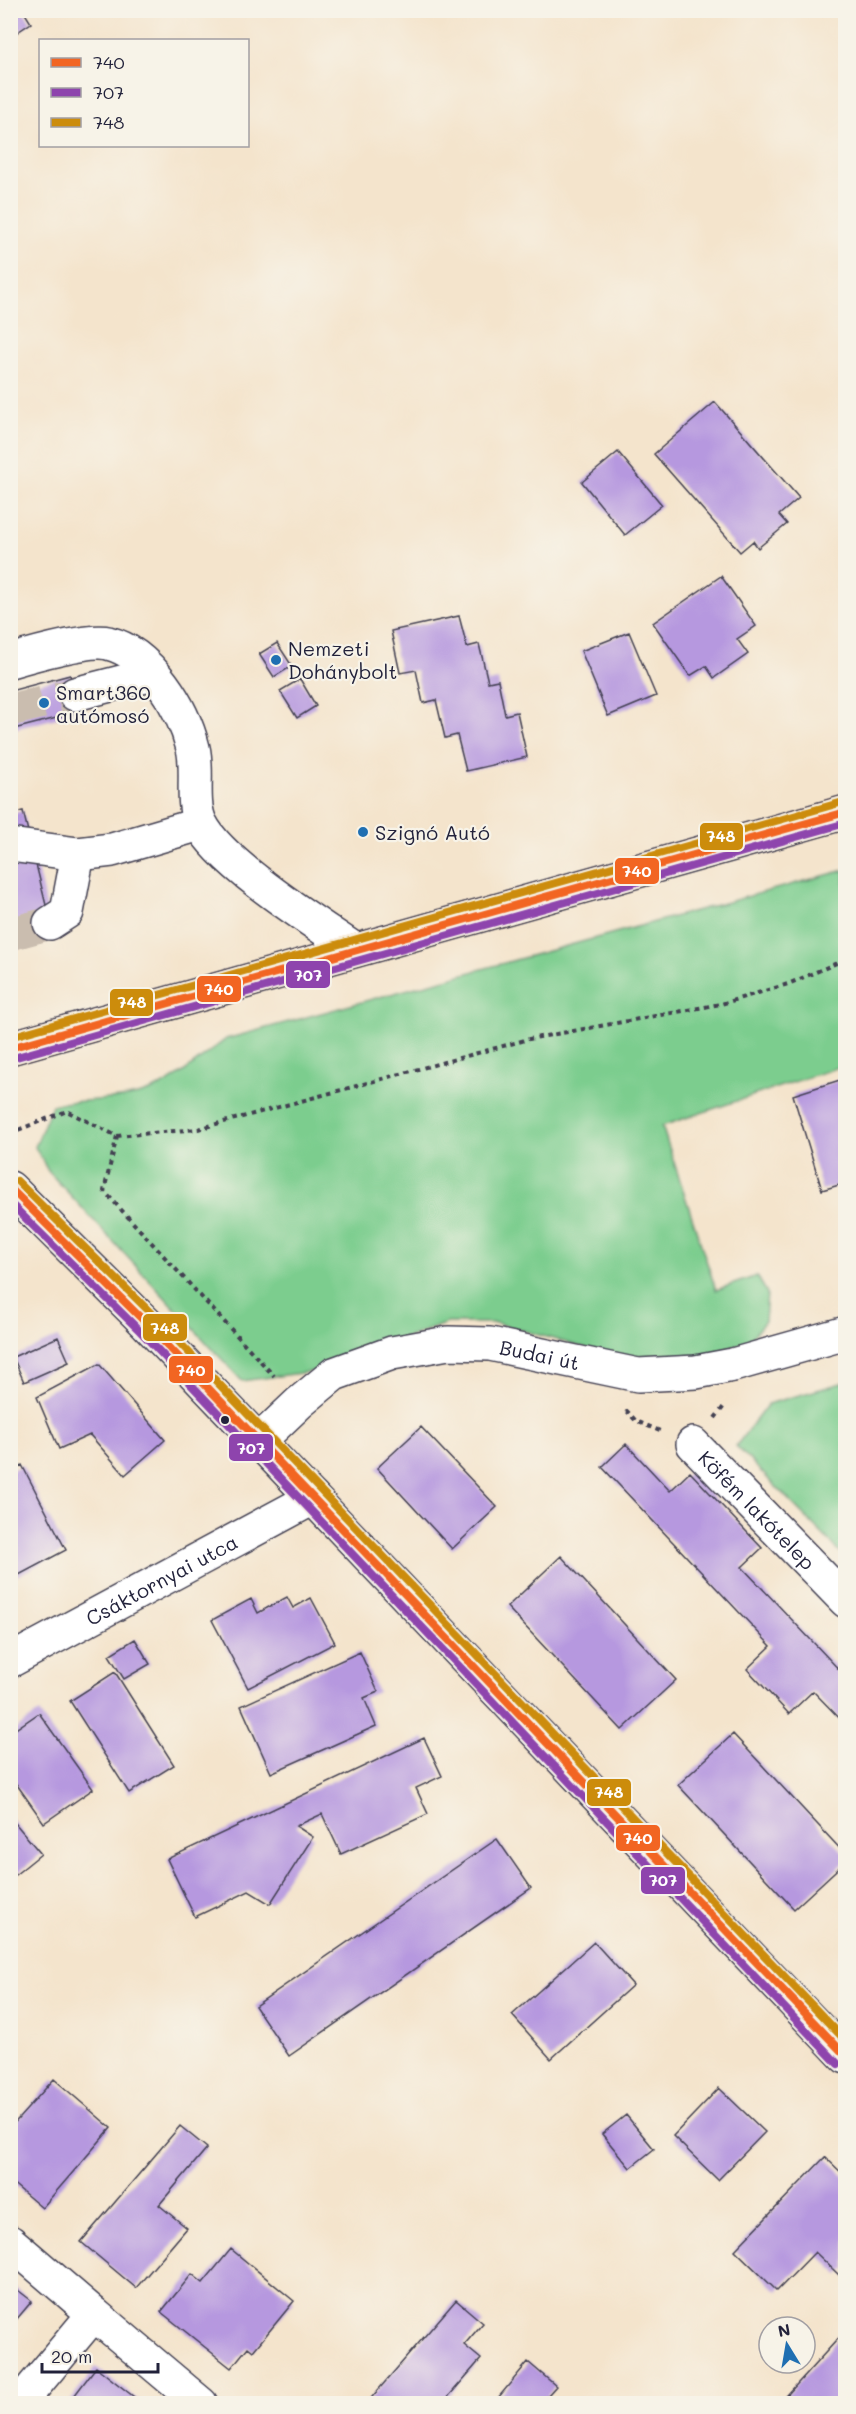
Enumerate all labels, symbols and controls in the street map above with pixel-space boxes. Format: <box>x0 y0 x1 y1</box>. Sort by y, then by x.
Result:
legend <box>39 39 249 147</box>
text: 740 <box>93 50 125 74</box>
text: 707 <box>93 80 124 104</box>
text: 748 <box>93 110 125 134</box>
place label: Nemzeti Dohánybolt <box>288 635 397 684</box>
marker: Nemzeti Dohánybolt <box>269 653 283 667</box>
place label: Smart360 autómosó <box>56 679 151 728</box>
marker: Smart360 autómosó <box>37 696 51 710</box>
place label: Szignó Autó <box>375 819 490 845</box>
line badge: 748 <box>699 822 744 851</box>
marker: Szignó Autó <box>356 825 370 839</box>
text: 748 <box>707 825 736 846</box>
line badge: 740 <box>614 857 660 885</box>
text: 740 <box>622 860 652 881</box>
line badge: 707 <box>285 960 331 989</box>
text: 707 <box>294 964 322 985</box>
line badge: 740 <box>196 975 242 1003</box>
text: 740 <box>204 978 234 999</box>
line badge: 748 <box>109 988 154 1017</box>
text: 748 <box>118 991 147 1012</box>
line badge: 748 <box>142 1313 188 1342</box>
text: 748 <box>151 1317 180 1338</box>
street label: Budai út <box>497 1333 582 1375</box>
line badge: 740 <box>168 1355 214 1384</box>
text: 740 <box>176 1359 206 1380</box>
unlabelled marker <box>219 1414 231 1426</box>
line badge: 707 <box>228 1433 274 1462</box>
text: 707 <box>237 1437 265 1458</box>
street label: Köfém lakótelep <box>693 1445 821 1575</box>
street label: Csáktornyai utca <box>81 1528 242 1631</box>
line badge: 748 <box>586 1778 632 1807</box>
text: 748 <box>595 1781 624 1802</box>
line badge: 740 <box>615 1824 661 1852</box>
text: 740 <box>623 1827 653 1848</box>
line badge: 707 <box>640 1866 686 1895</box>
text: 707 <box>649 1869 677 1890</box>
north arrow <box>757 2315 817 2375</box>
text: N <box>776 2318 792 2341</box>
scale bar <box>42 2336 158 2374</box>
text: 20 m <box>51 2344 92 2368</box>

